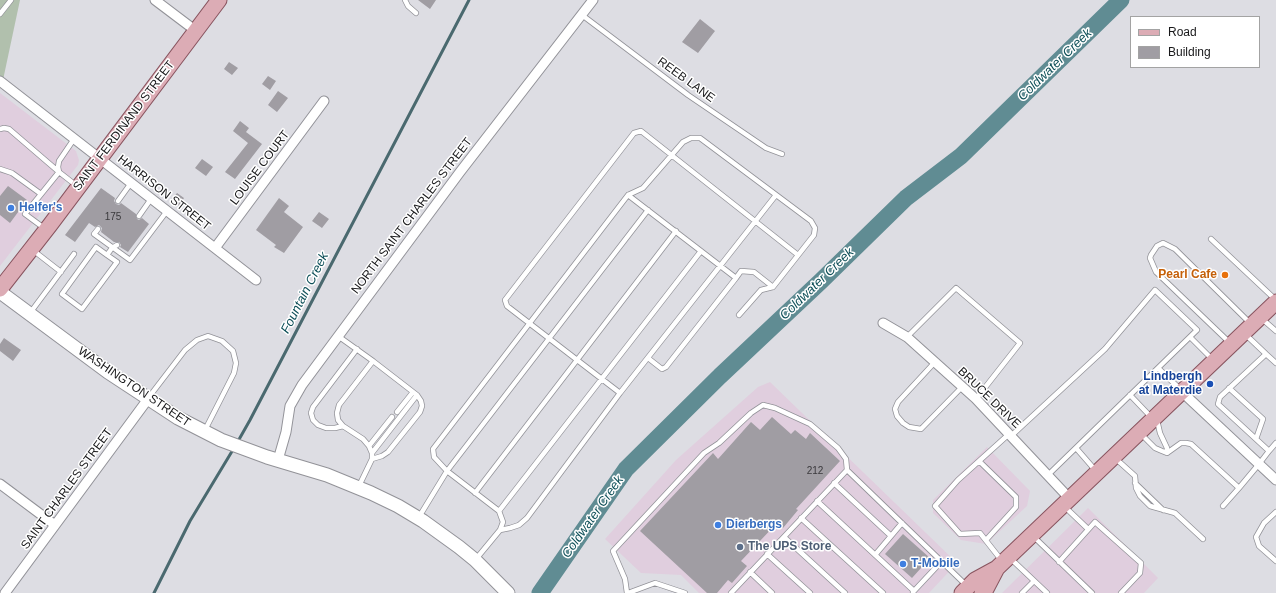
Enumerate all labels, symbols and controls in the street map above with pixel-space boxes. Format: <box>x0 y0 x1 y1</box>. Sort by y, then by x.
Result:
legend <box>1130 16 1260 68</box>
text: Road <box>1168 25 1197 39</box>
water label: Coldwater Creek <box>1015 26 1095 104</box>
text: Building <box>1168 45 1211 59</box>
street label: REEB LANE <box>655 54 717 106</box>
street label: SAINT FERDINAND STREET <box>70 58 178 194</box>
street label: LOUISE COURT <box>227 128 293 208</box>
street label: NORTH SAINT CHARLES STREET <box>349 135 475 297</box>
street label: HARRISON STREET <box>115 152 213 234</box>
place label: Helfer's <box>19 201 63 215</box>
marker: Helfer's <box>6 203 16 213</box>
house number: 175 <box>105 211 121 223</box>
water label: Coldwater Creek <box>777 245 857 323</box>
water label: Fountain Creek <box>278 250 332 336</box>
place label: Pearl Cafe <box>1158 268 1217 282</box>
marker: Pearl Cafe <box>1220 270 1230 280</box>
street label: WASHINGTON STREET <box>75 344 193 430</box>
street label: BRUCE DRIVE <box>955 364 1023 432</box>
place label: Lindbergh at Materdie <box>1139 370 1202 398</box>
marker: Lindbergh at Materdie <box>1205 379 1215 389</box>
street label: SAINT CHARLES STREET <box>18 426 116 552</box>
house number: 212 <box>807 465 823 477</box>
water label: Coldwater Creek <box>559 473 627 561</box>
place label: Dierbergs <box>726 518 782 532</box>
marker: Dierbergs <box>713 520 723 530</box>
place label: The UPS Store <box>748 540 831 554</box>
marker: The UPS Store <box>735 542 745 552</box>
place label: T-Mobile <box>911 557 960 571</box>
marker: T-Mobile <box>898 559 908 569</box>

